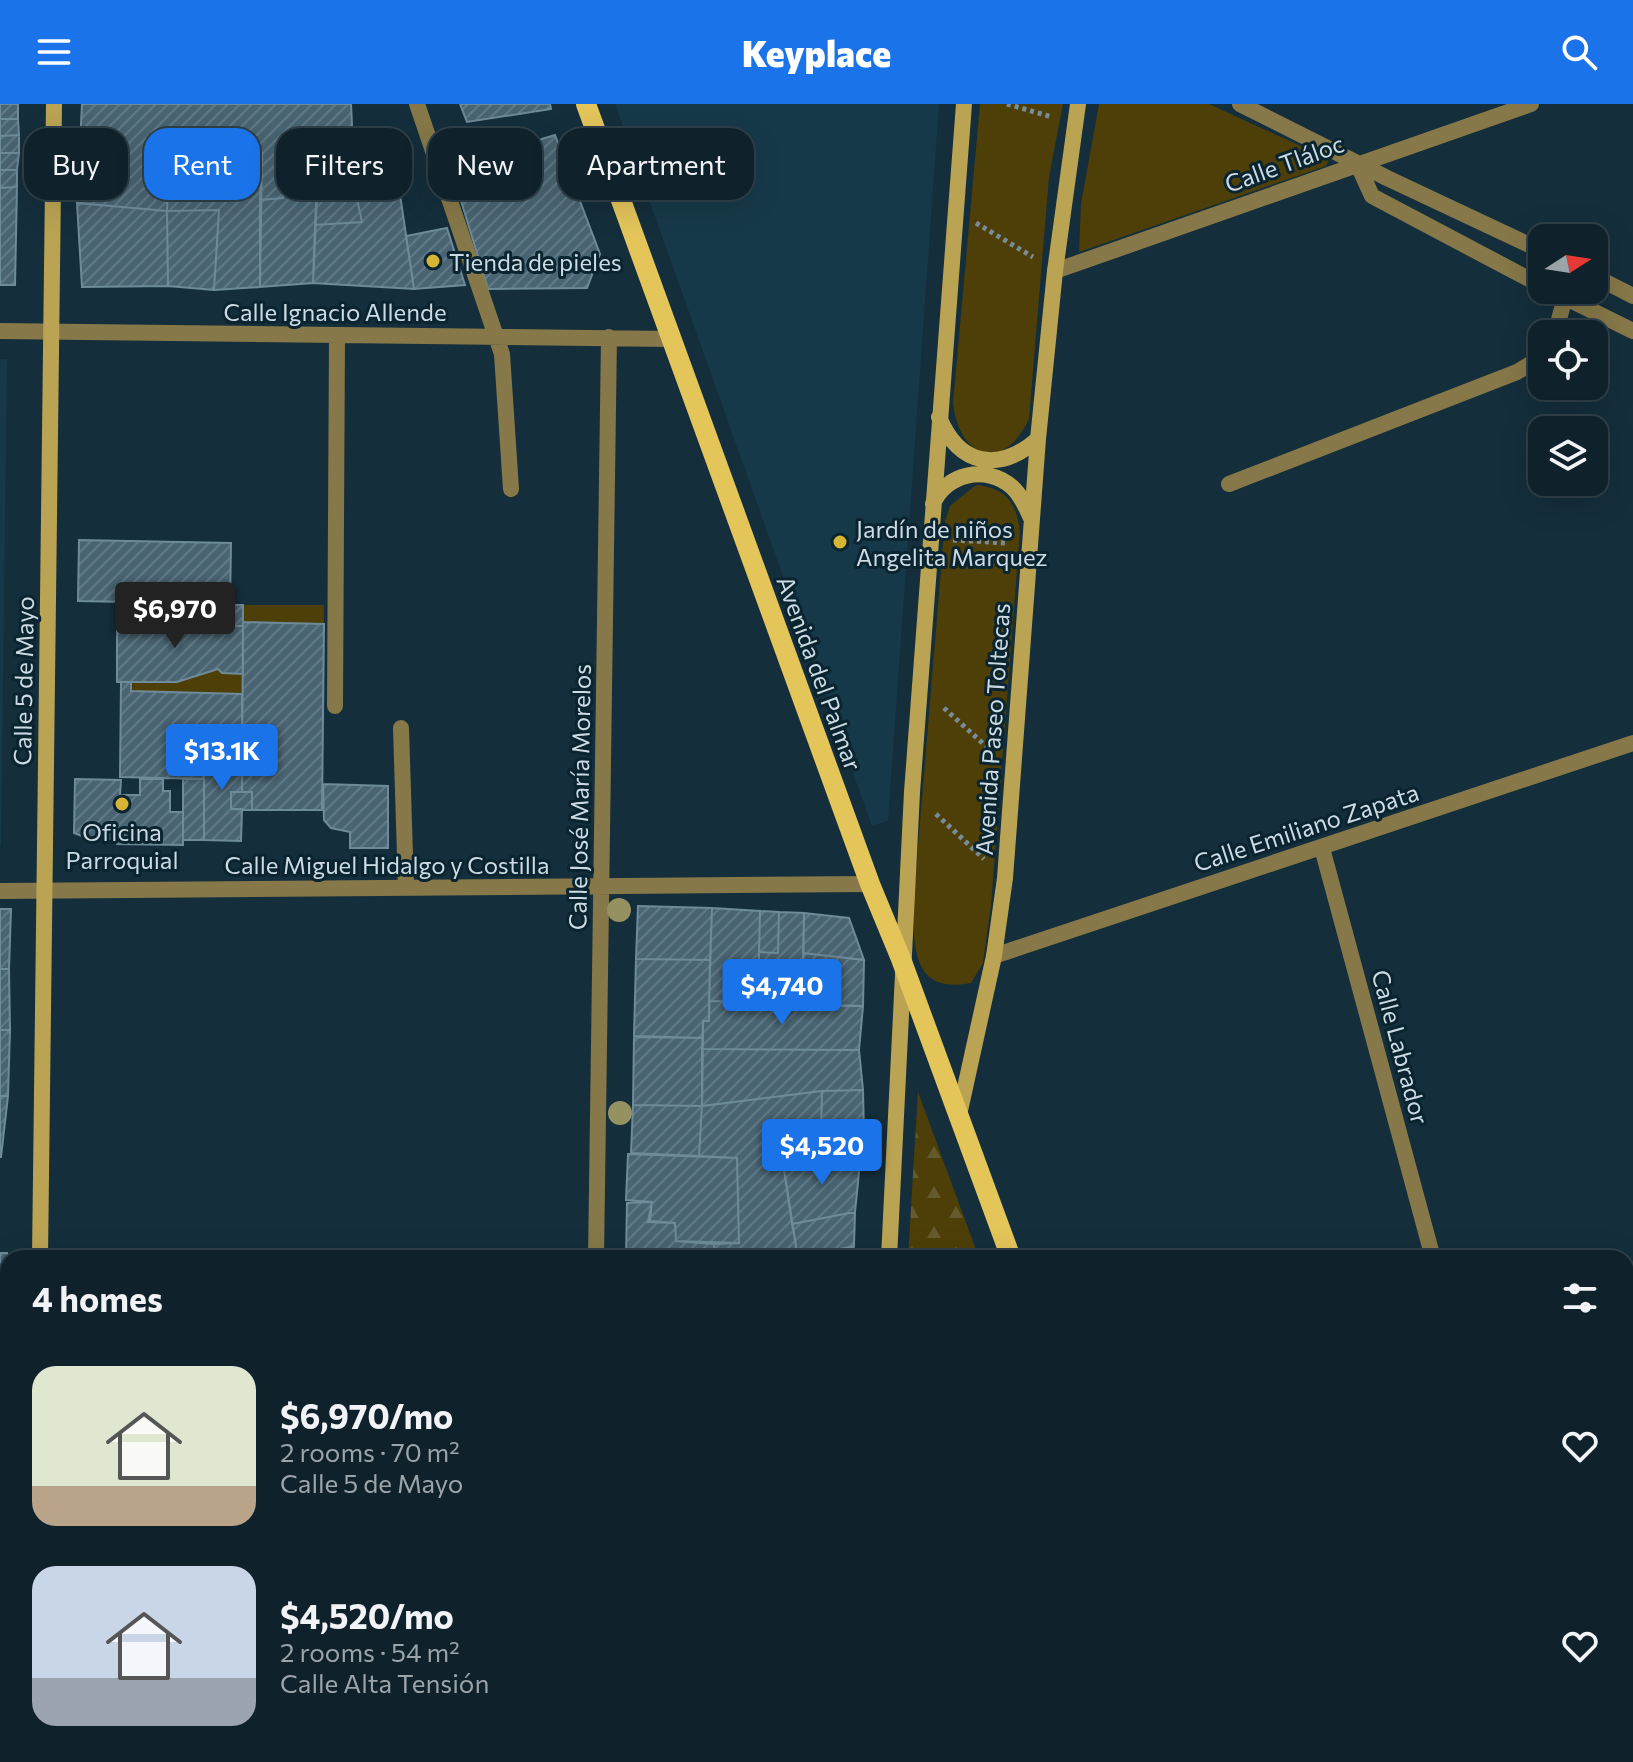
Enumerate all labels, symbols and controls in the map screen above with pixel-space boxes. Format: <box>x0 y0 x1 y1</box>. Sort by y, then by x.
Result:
icon: menu <box>32 30 76 74</box>
text: Keyplace <box>742 30 891 74</box>
icon: search <box>1557 30 1601 74</box>
chip: Buy <box>24 128 128 200</box>
chip: Rent <box>144 128 260 200</box>
chip: Filters <box>276 128 412 200</box>
chip: New <box>428 128 542 200</box>
chip: Apartment <box>558 128 754 200</box>
street label: Calle Tláloc <box>1220 128 1348 198</box>
north arrow <box>1528 224 1608 304</box>
map controls <box>1528 224 1608 496</box>
place label: Tienda de pieles <box>449 247 622 276</box>
marker: Tienda de pieles <box>424 252 442 270</box>
street label: Calle Ignacio Allende <box>223 297 447 326</box>
button: locate <box>1528 320 1608 400</box>
button: layers <box>1528 416 1608 496</box>
place label: Jardín de niños Angelita Marquez <box>856 514 1048 571</box>
marker: Jardín de niños Angelita Marquez <box>831 533 849 551</box>
street label: Avenida del Palmar <box>771 572 869 775</box>
pin: $6,970 <box>110 582 240 650</box>
text: $6,970 <box>133 592 217 623</box>
street label: Calle 5 de Mayo <box>7 596 39 766</box>
street label: Avenida Paseo Toltecas <box>969 602 1015 856</box>
street label: Calle José María Morelos <box>562 664 596 930</box>
pin: $13.1K <box>157 724 287 792</box>
text: $13.1K <box>184 734 260 765</box>
street label: Calle Emiliano Zapata <box>1190 777 1422 877</box>
marker: Oficina Parroquial <box>113 795 131 813</box>
place label: Oficina Parroquial <box>66 817 178 874</box>
street label: Calle Miguel Hidalgo y Costilla <box>225 850 549 879</box>
pin: $4,740 <box>717 959 847 1027</box>
street label: Calle Labrador <box>1366 967 1436 1128</box>
text: $4,740 <box>741 969 824 1000</box>
pin: $4,520 <box>757 1119 887 1187</box>
text: $4,520 <box>780 1129 864 1160</box>
icon: filters <box>1558 1276 1602 1320</box>
text: 4 homes <box>32 1277 163 1319</box>
text: $6,970/mo <box>280 1394 453 1436</box>
icon: home <box>96 1398 192 1494</box>
icon: heart <box>1558 1424 1602 1468</box>
text: 2 rooms · 70 m² <box>280 1436 460 1467</box>
text: Calle 5 de Mayo <box>280 1467 463 1498</box>
text: $4,520/mo <box>280 1594 454 1636</box>
icon: home <box>96 1598 192 1694</box>
icon: heart <box>1558 1624 1602 1668</box>
text: 2 rooms · 54 m² <box>280 1636 460 1667</box>
text: Calle Alta Tensión <box>280 1667 489 1698</box>

